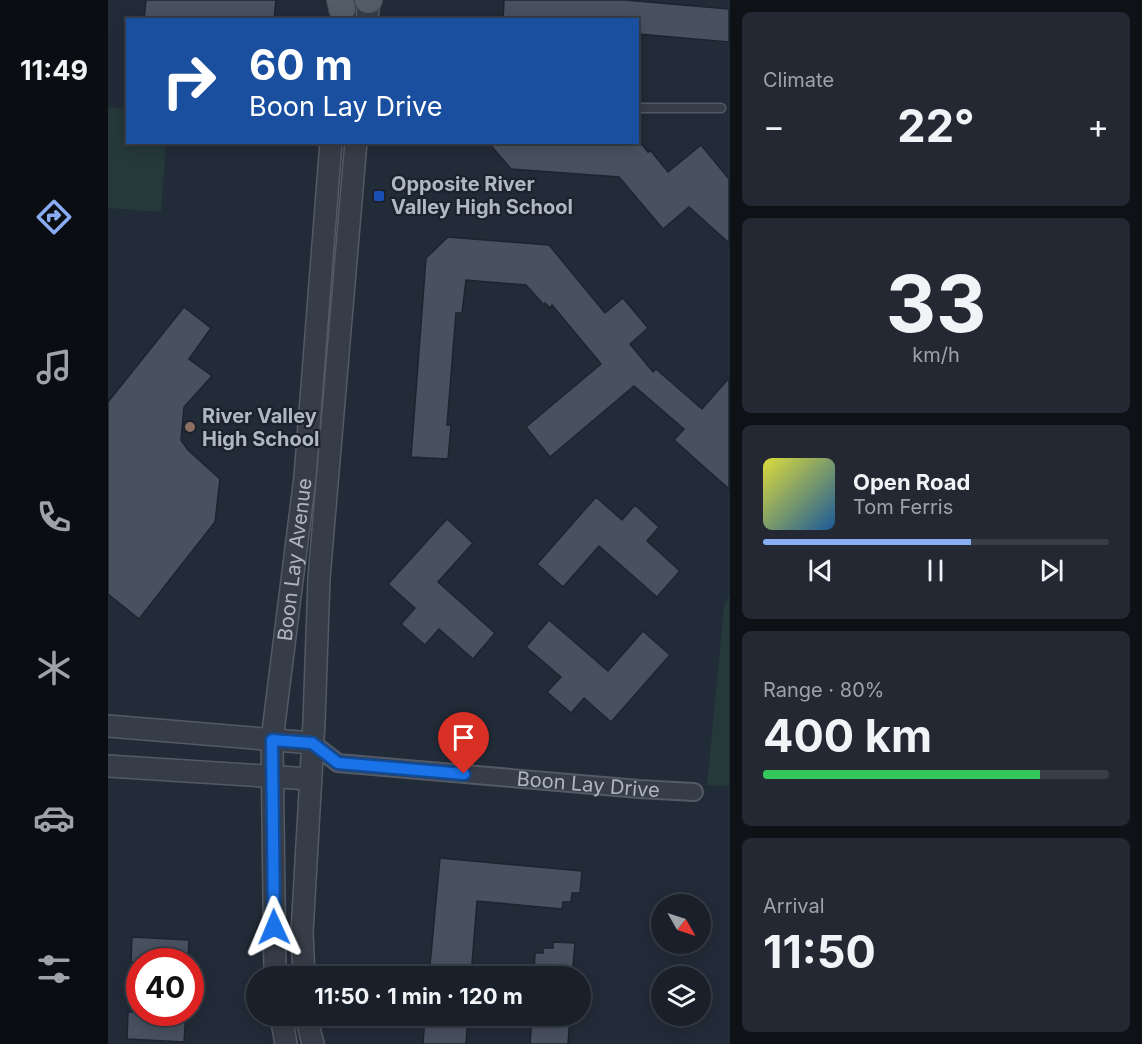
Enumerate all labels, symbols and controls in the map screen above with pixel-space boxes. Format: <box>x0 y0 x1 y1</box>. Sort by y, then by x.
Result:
text: 60 m <box>249 39 353 90</box>
icon: right <box>150 42 228 120</box>
text: 11:49 <box>20 54 88 87</box>
text: Climate <box>763 68 834 92</box>
text: Boon Lay Drive <box>249 90 442 123</box>
text: 22° <box>897 98 975 153</box>
text: − <box>763 106 785 146</box>
text: + <box>1087 106 1109 146</box>
place label: Opposite River Valley High School <box>391 172 573 219</box>
marker: Opposite River Valley High School <box>372 189 386 203</box>
icon: directions <box>33 196 75 238</box>
text: 33 <box>886 256 986 351</box>
text: km/h <box>912 343 960 367</box>
icon: music <box>33 346 75 388</box>
place label: River Valley High School <box>202 404 319 451</box>
marker: River Valley High School <box>183 420 197 434</box>
text: Open Road <box>853 469 970 495</box>
street label: Boon Lay Avenue <box>273 477 317 642</box>
text: Tom Ferris <box>853 495 953 519</box>
icon: phone <box>33 496 75 538</box>
icon: previous <box>804 554 837 587</box>
icon: pause <box>919 554 952 587</box>
icon: next <box>1035 554 1068 587</box>
icon: climate <box>33 647 75 689</box>
text: Range · 80% <box>763 678 884 702</box>
text: 400 km <box>763 708 932 763</box>
pin <box>438 712 489 774</box>
icon: arrive <box>447 721 480 754</box>
street label: Boon Lay Drive <box>516 766 660 802</box>
icon: car <box>33 797 75 839</box>
north arrow <box>651 894 711 954</box>
map controls <box>651 894 711 1026</box>
text: Arrival <box>763 894 825 918</box>
position arrow <box>242 895 306 959</box>
text: 11:50 <box>763 924 876 979</box>
icon: filters <box>33 948 75 990</box>
speed limit sign: 40 <box>126 948 204 1026</box>
button: layers <box>651 966 711 1026</box>
text: 11:50 · 1 min · 120 m <box>314 983 523 1009</box>

